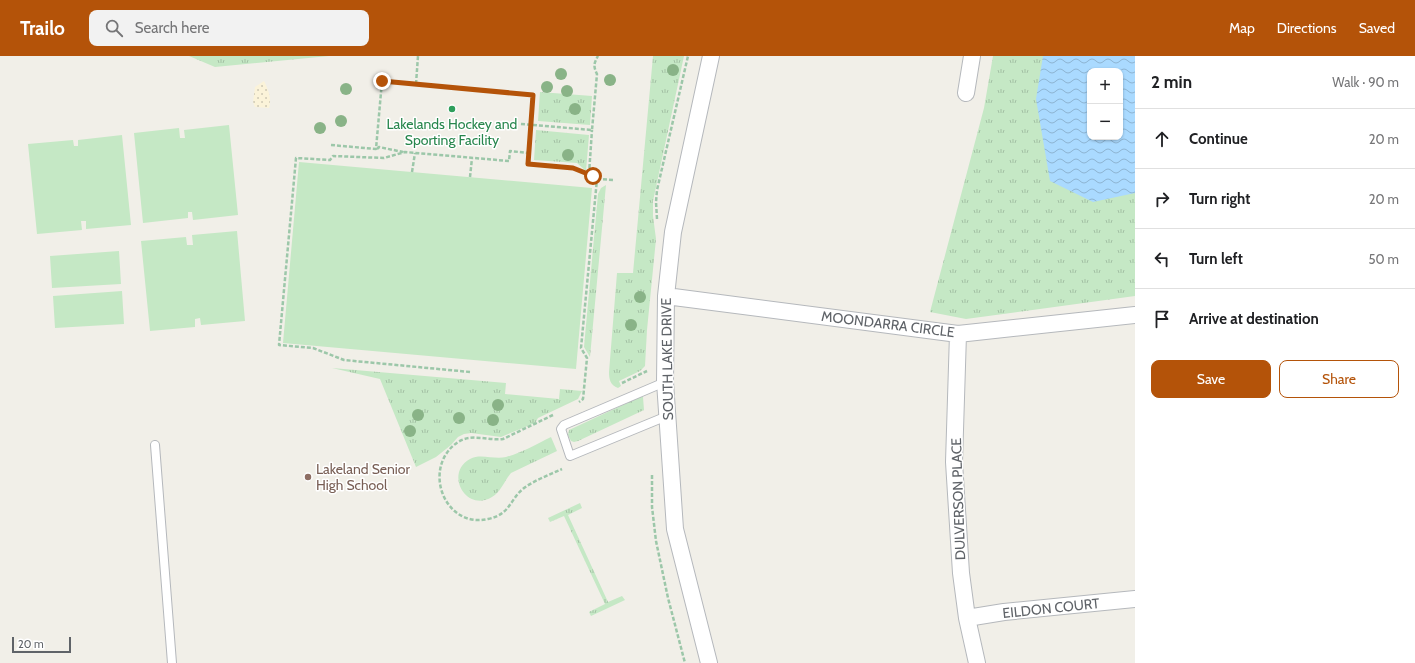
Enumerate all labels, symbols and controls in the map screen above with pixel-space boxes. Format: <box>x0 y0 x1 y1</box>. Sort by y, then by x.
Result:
search box <box>89 10 369 46</box>
text: Trailo <box>20 17 65 40</box>
icon: search <box>103 17 125 39</box>
text: Search here <box>135 19 209 37</box>
text: Map <box>1229 19 1255 37</box>
text: Directions <box>1277 19 1337 37</box>
text: Saved <box>1359 19 1395 37</box>
map controls <box>1087 68 1123 140</box>
button: + <box>1087 68 1123 104</box>
route end <box>373 72 391 90</box>
text: 2 min <box>1151 72 1192 92</box>
text: Walk · 90 m <box>1332 74 1399 90</box>
marker: Lakelands Hockey and Sporting Facility <box>447 104 457 114</box>
button: − <box>1087 104 1123 140</box>
place label: Lakelands Hockey and Sporting Facility <box>387 115 517 149</box>
icon: ahead <box>1151 128 1173 150</box>
text: Continue <box>1189 130 1248 148</box>
text: 20 m <box>1369 131 1399 147</box>
route start <box>584 167 602 185</box>
icon: right <box>1151 188 1173 210</box>
text: Turn right <box>1189 190 1250 208</box>
text: 20 m <box>1369 191 1399 207</box>
icon: left <box>1151 248 1173 270</box>
text: Turn left <box>1189 250 1243 268</box>
text: 50 m <box>1369 251 1399 267</box>
street label: SOUTH LAKE DRIVE <box>657 297 677 420</box>
street label: MOONDARRA CIRCLE <box>820 307 956 341</box>
icon: arrive <box>1151 308 1173 330</box>
text: Arrive at destination <box>1189 310 1319 328</box>
button: Save <box>1151 360 1271 398</box>
button: Share <box>1279 360 1399 398</box>
street label: DULVERSON PLACE <box>947 437 969 561</box>
place label: Lakeland Senior High School <box>316 460 410 494</box>
marker: Lakeland Senior High School <box>303 472 313 482</box>
street label: EILDON COURT <box>1002 594 1101 622</box>
scale bar <box>12 635 71 654</box>
text: 20 m <box>18 637 44 651</box>

